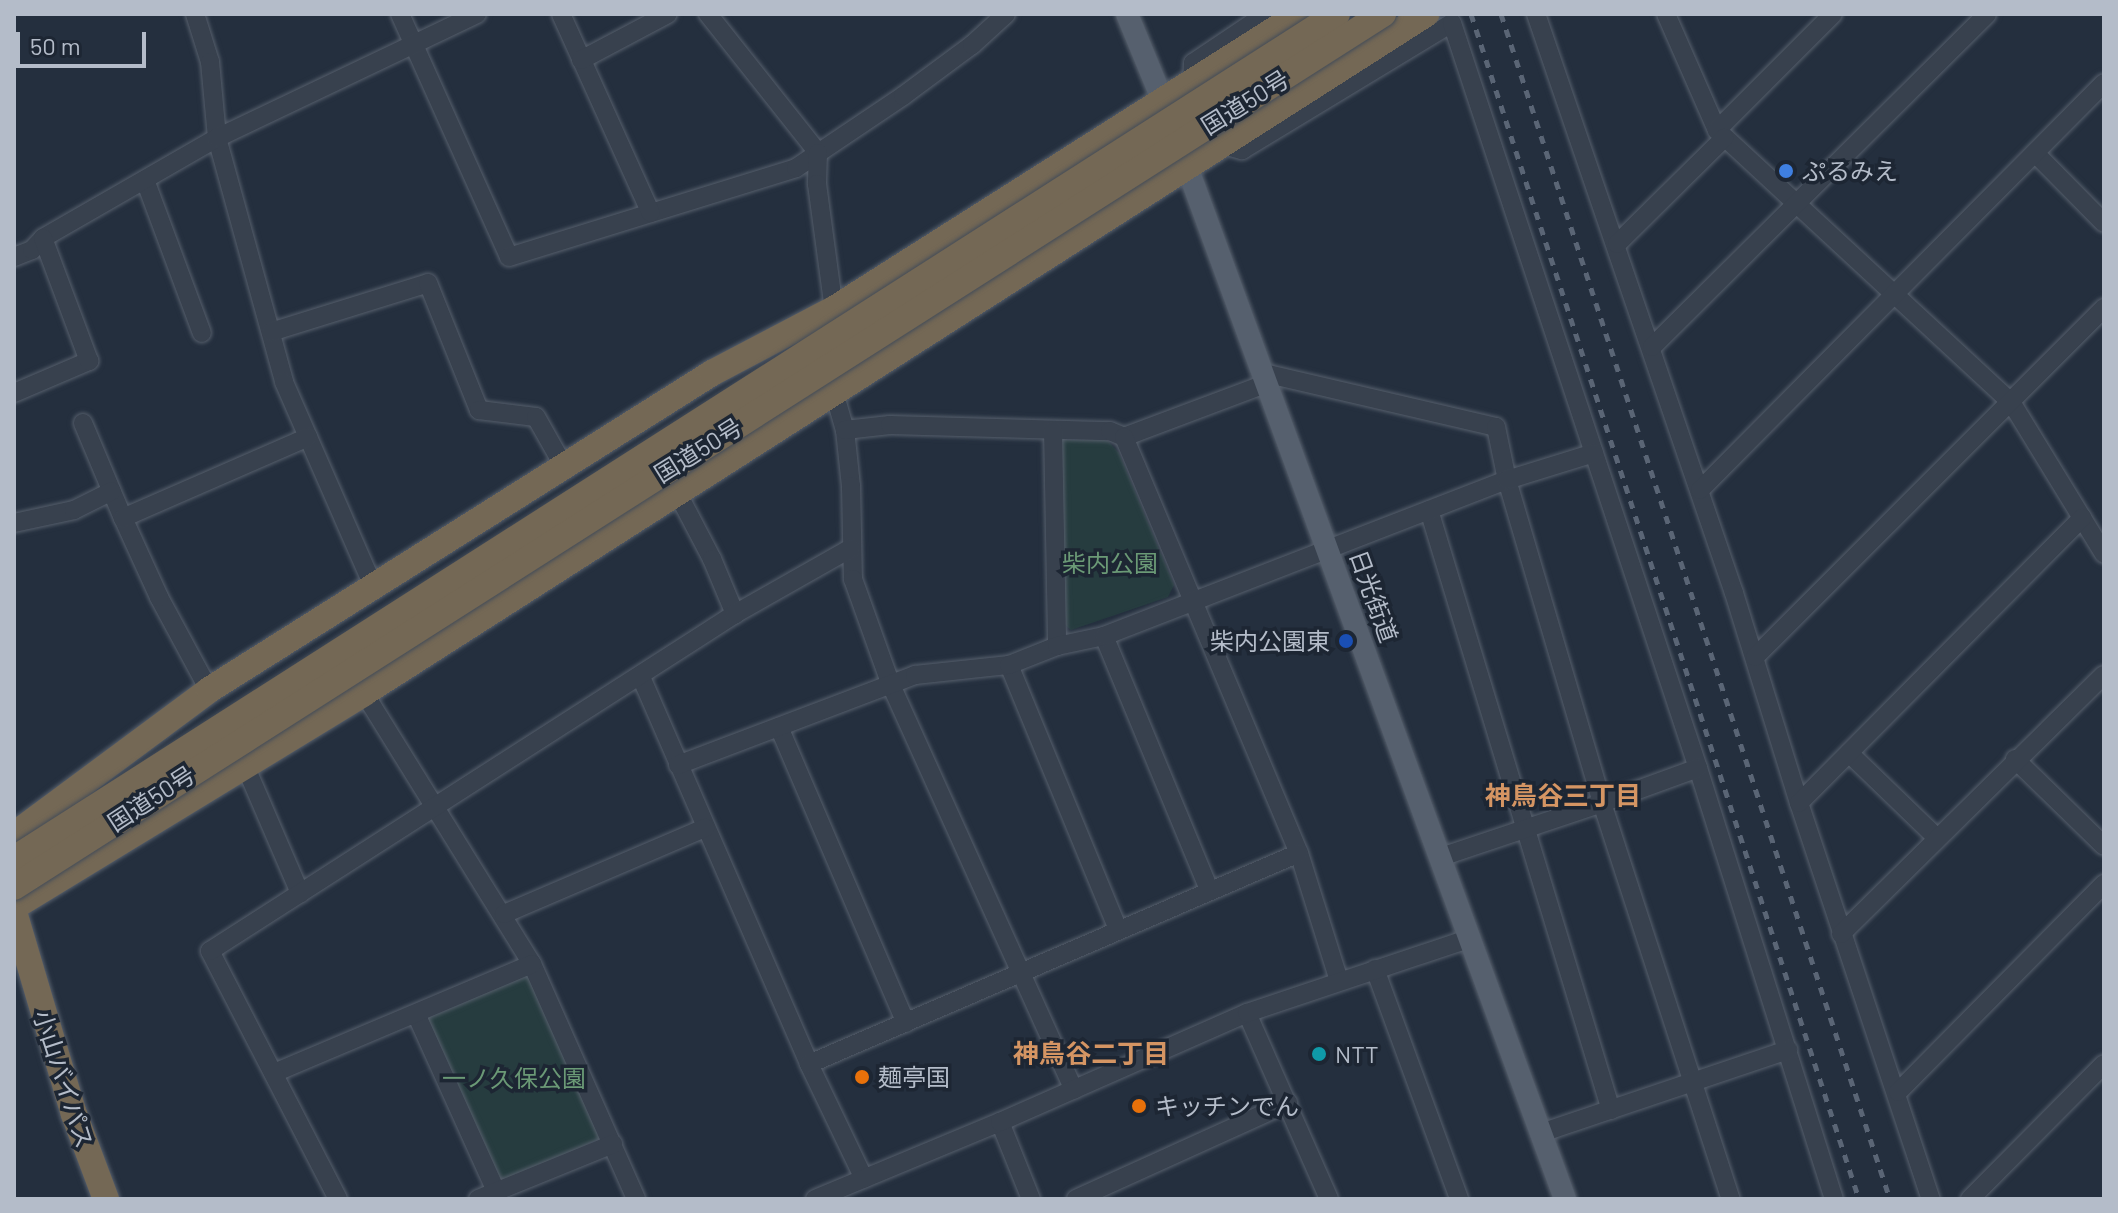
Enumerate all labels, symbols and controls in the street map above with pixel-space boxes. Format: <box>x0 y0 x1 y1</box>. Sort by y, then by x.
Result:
scale bar <box>20 16 150 66</box>
text: 50 m <box>30 31 81 60</box>
street label: 国道50号 <box>1196 64 1294 140</box>
place label: ぷるみえ <box>1802 157 1898 185</box>
marker: ぷるみえ <box>1777 162 1795 180</box>
street label: 国道50号 <box>649 412 747 488</box>
street label: 日光街道 <box>1344 546 1404 646</box>
park label: 柴内公園 <box>1062 549 1158 577</box>
place label: 柴内公園東 <box>1210 627 1330 655</box>
marker: 柴内公園東 <box>1337 632 1355 650</box>
street label: 国道50号 <box>102 759 200 837</box>
district label: 神鳥谷三丁目 <box>1485 779 1641 811</box>
street label: 小山バイパス <box>28 1006 100 1152</box>
district label: 神鳥谷二丁目 <box>1013 1037 1169 1069</box>
place label: NTT <box>1335 1040 1379 1068</box>
marker: NTT <box>1310 1045 1328 1063</box>
place label: 麺亭国 <box>878 1063 950 1091</box>
park label: 一ノ久保公園 <box>442 1064 586 1092</box>
marker: 麺亭国 <box>853 1068 871 1086</box>
place label: キッチンでん <box>1155 1092 1299 1120</box>
marker: キッチンでん <box>1130 1097 1148 1115</box>

